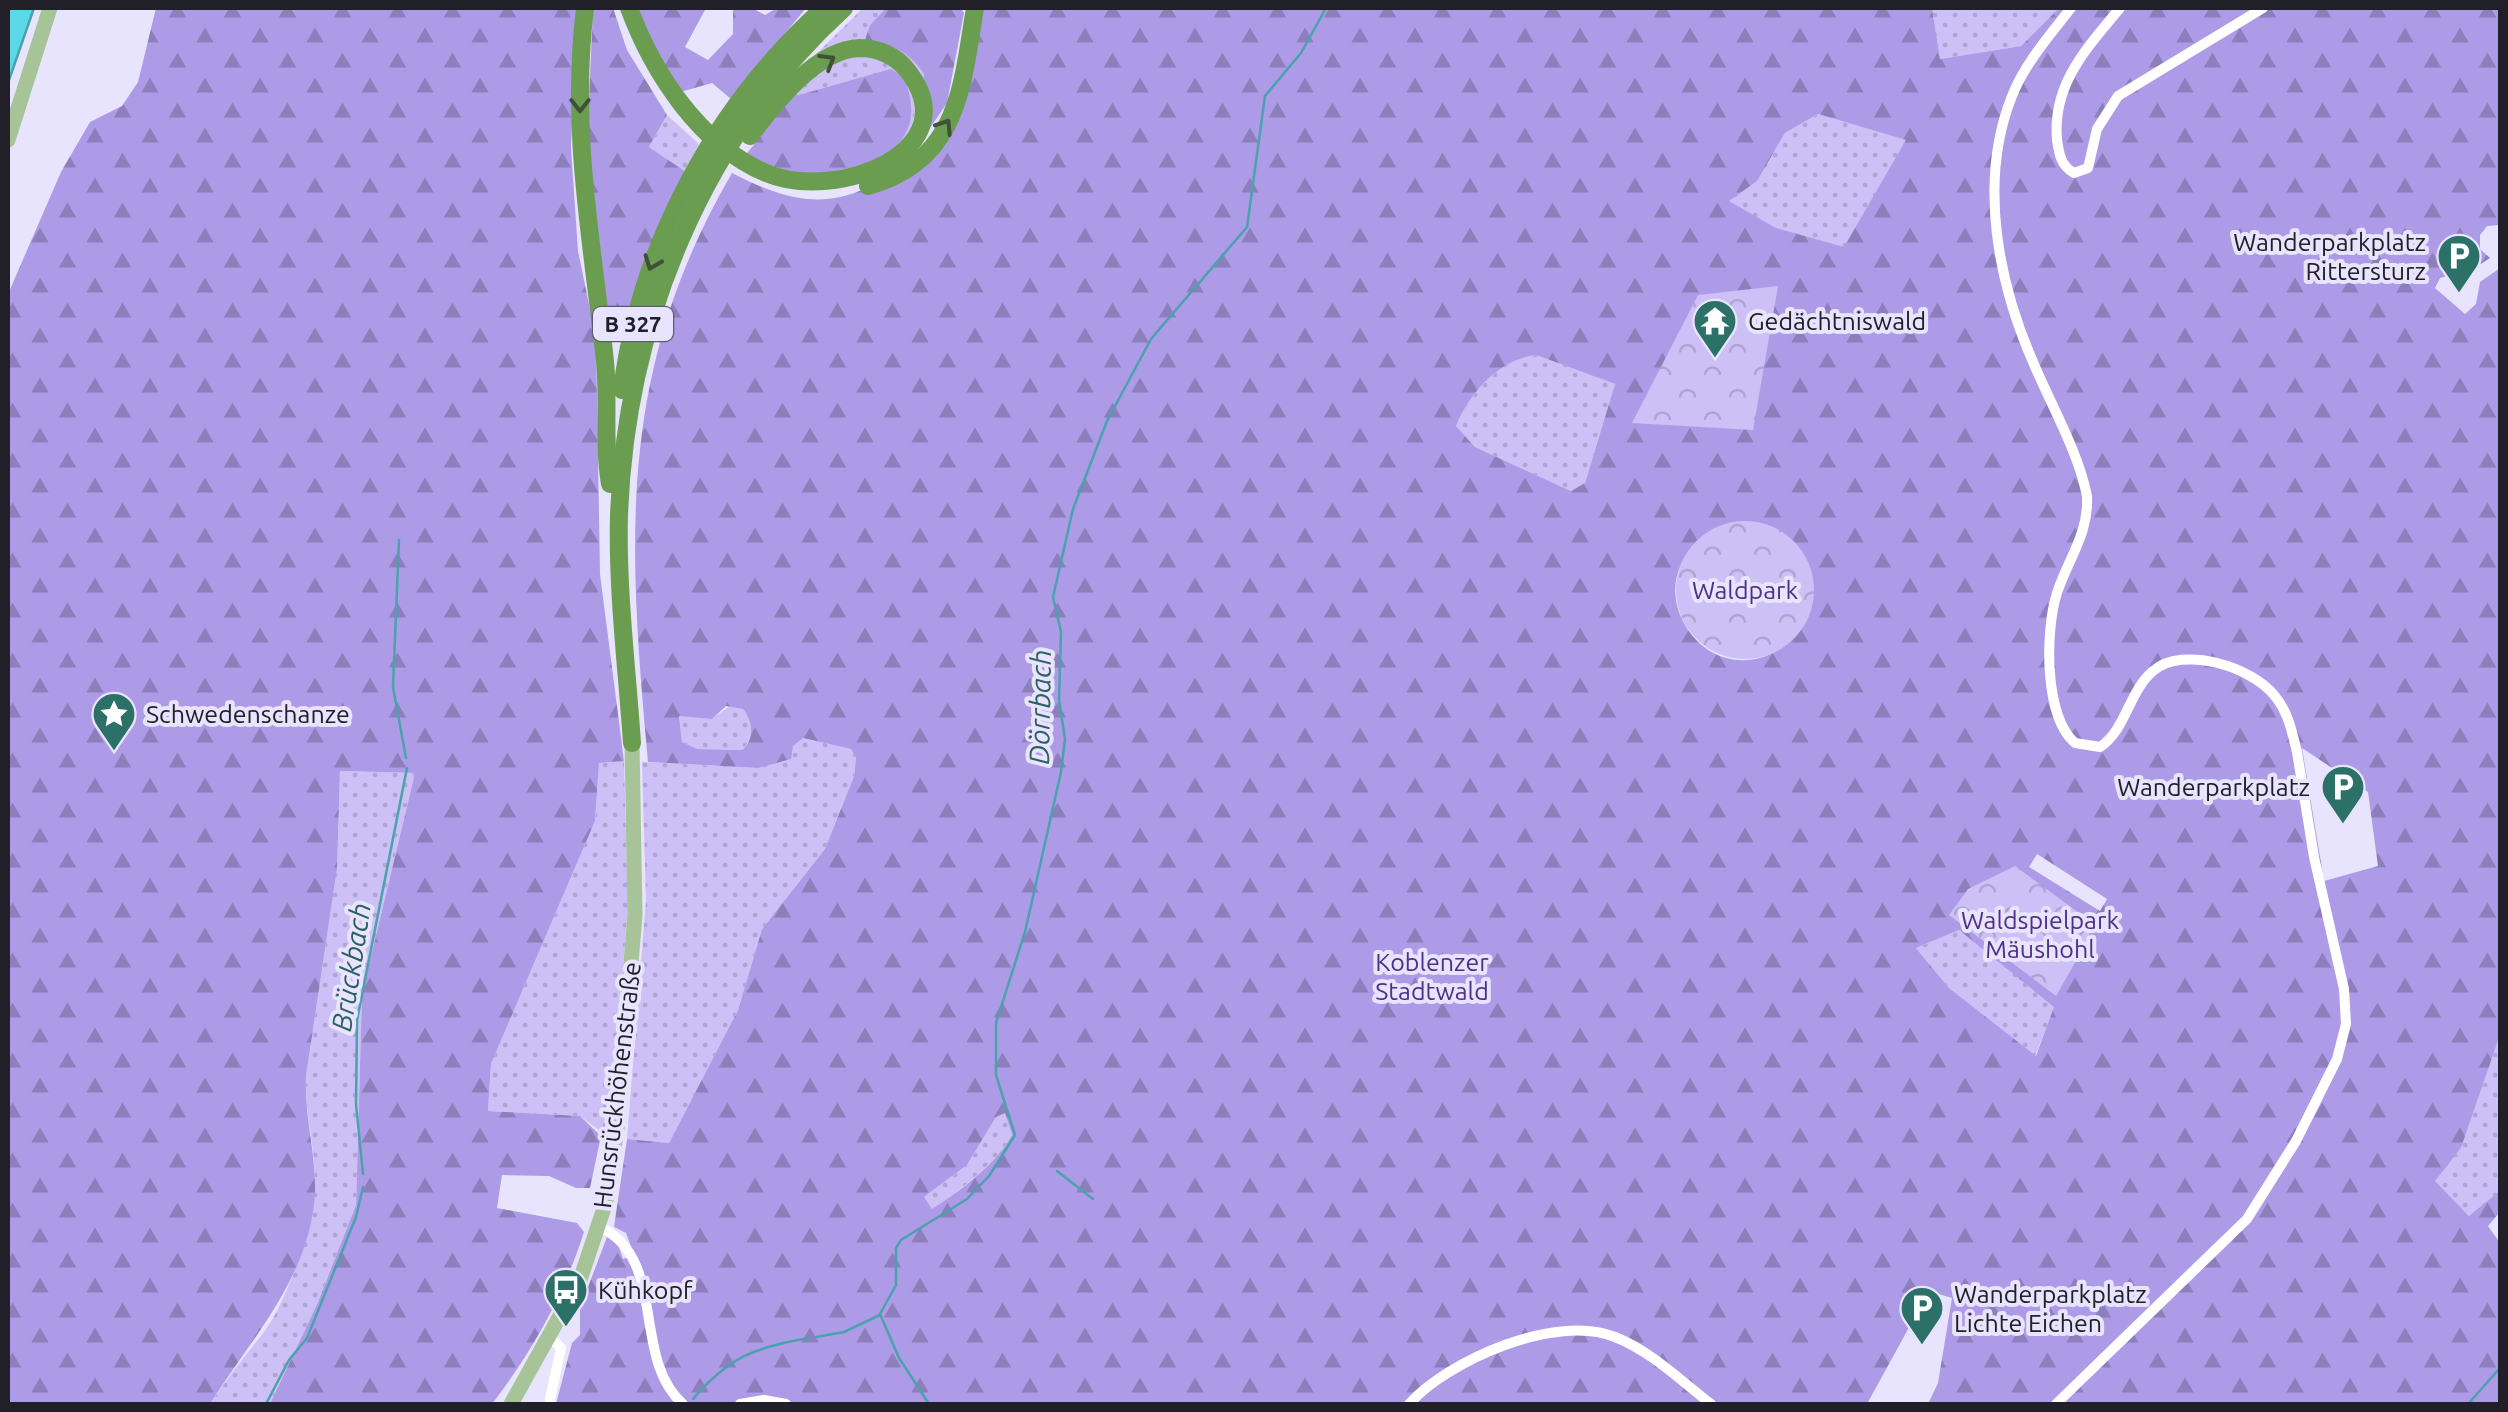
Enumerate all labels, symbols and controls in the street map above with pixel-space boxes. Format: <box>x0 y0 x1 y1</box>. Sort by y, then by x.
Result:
one-way arrow <box>817 54 835 73</box>
one-way arrow <box>569 98 591 113</box>
one-way arrow <box>933 118 952 136</box>
place label: Wanderparkplatz Rittersturz <box>2233 228 2426 285</box>
parking icon: Wanderparkplatz Rittersturz <box>2436 233 2482 294</box>
one-way arrow <box>643 253 663 271</box>
temple icon: Gedächtniswald <box>1692 298 1738 359</box>
road number: B 327 <box>593 307 673 341</box>
place label: Gedächtniswald <box>1748 307 1926 335</box>
park label: Waldpark <box>1692 576 1798 604</box>
water label: Dörrbach <box>1023 649 1056 765</box>
place icon: Schwedenschanze <box>91 691 137 752</box>
place label: Schwedenschanze <box>146 700 350 728</box>
parking icon: Wanderparkplatz <box>2320 764 2366 825</box>
place label: Wanderparkplatz <box>2117 773 2310 801</box>
water label: Brückbach <box>325 901 376 1033</box>
park label: Waldspielpark Mäushohl <box>1961 906 2119 963</box>
park label: Koblenzer Stadtwald <box>1375 948 1489 1005</box>
street label: Hunsrückhöhenstraße <box>588 960 646 1210</box>
bus stop icon: Kühkopf <box>543 1267 589 1328</box>
place label: Kühkopf <box>598 1276 693 1304</box>
place label: Wanderparkplatz Lichte Eichen <box>1954 1280 2147 1337</box>
parking icon: Wanderparkplatz Lichte Eichen <box>1899 1285 1945 1346</box>

